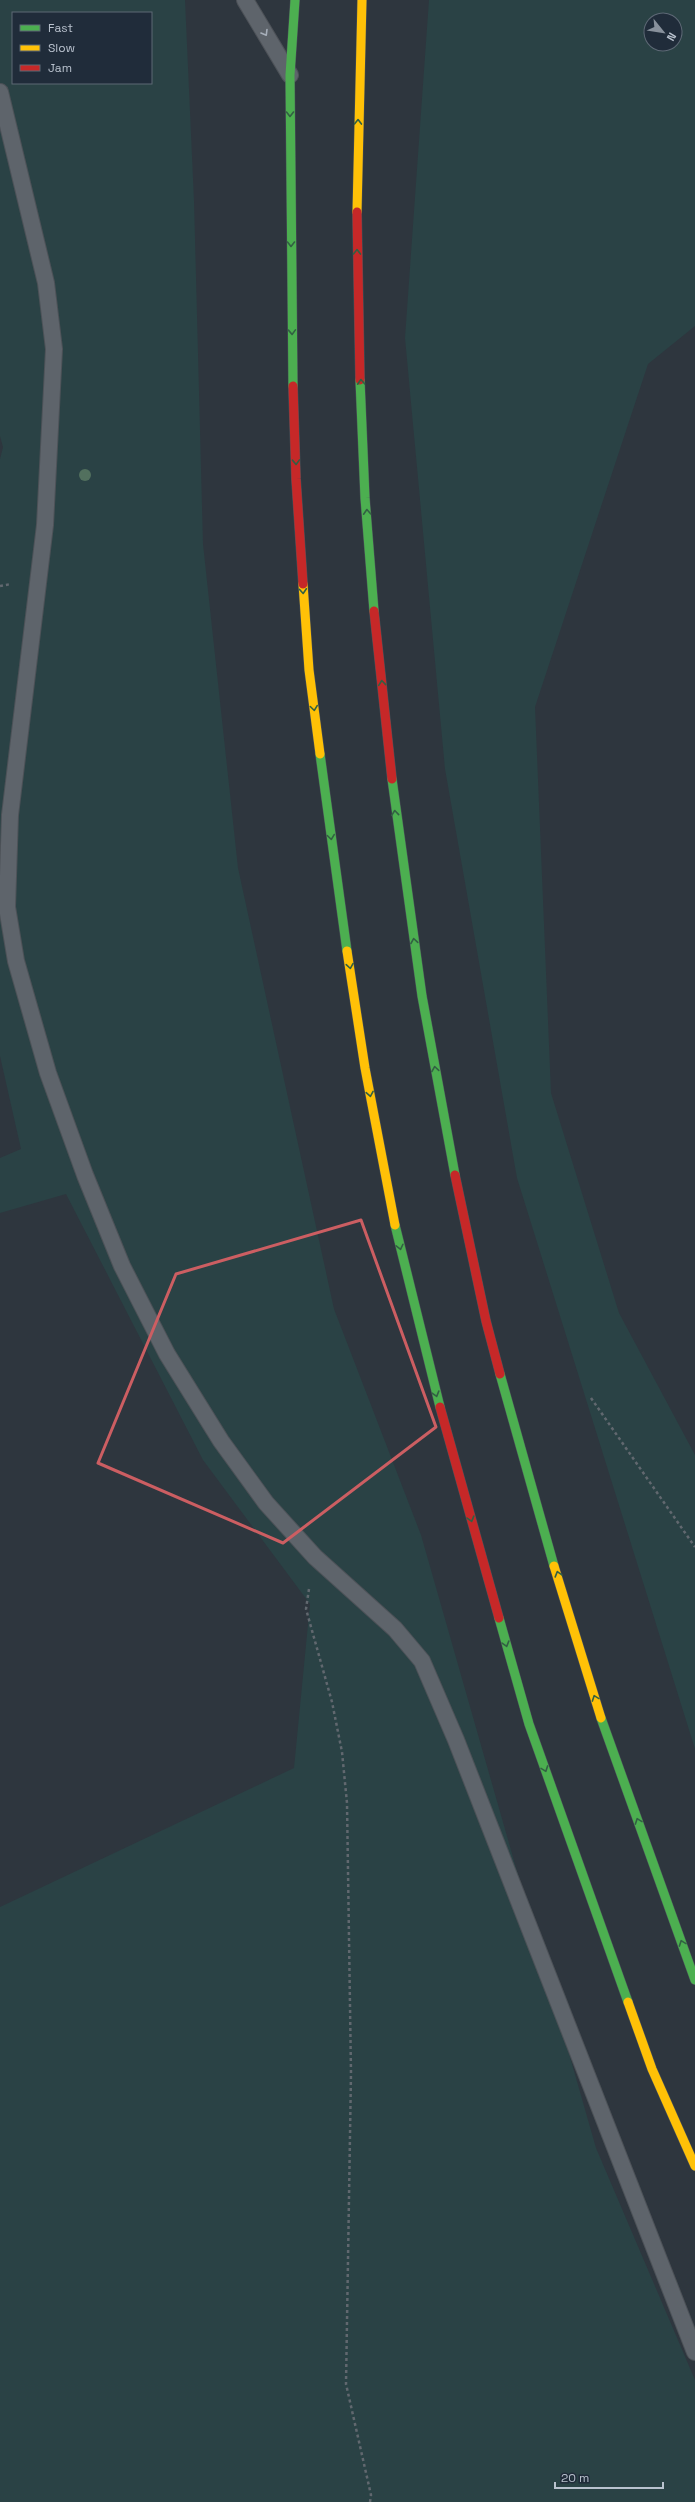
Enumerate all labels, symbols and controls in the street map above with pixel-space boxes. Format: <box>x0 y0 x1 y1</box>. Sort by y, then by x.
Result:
legend <box>12 12 152 84</box>
north arrow <box>643 12 683 52</box>
text: Fast <box>48 20 73 36</box>
one-way arrow <box>261 29 268 36</box>
text: N <box>664 30 680 44</box>
text: Slow <box>48 40 75 56</box>
text: Jam <box>48 60 72 76</box>
one-way arrow <box>286 111 294 117</box>
one-way arrow <box>354 119 362 125</box>
one-way arrow <box>287 241 295 247</box>
one-way arrow <box>352 249 361 255</box>
one-way arrow <box>288 329 296 335</box>
one-way arrow <box>357 379 365 385</box>
one-way arrow <box>291 459 300 465</box>
one-way arrow <box>363 509 372 515</box>
one-way arrow <box>299 588 308 594</box>
one-way arrow <box>378 680 387 686</box>
one-way arrow <box>309 705 318 712</box>
one-way arrow <box>391 810 400 816</box>
one-way arrow <box>326 834 335 840</box>
one-way arrow <box>410 938 419 944</box>
one-way arrow <box>345 963 354 969</box>
one-way arrow <box>431 1066 440 1073</box>
one-way arrow <box>365 1091 374 1097</box>
one-way arrow <box>396 1244 404 1250</box>
one-way arrow <box>432 1391 440 1397</box>
one-way arrow <box>467 1516 475 1522</box>
one-way arrow <box>554 1570 563 1577</box>
one-way arrow <box>501 1641 510 1648</box>
one-way arrow <box>591 1695 599 1702</box>
one-way arrow <box>540 1765 548 1772</box>
one-way arrow <box>635 1817 643 1824</box>
one-way arrow <box>678 1940 687 1947</box>
scale bar <box>555 2464 663 2490</box>
text: 20 m <box>561 2470 589 2486</box>

